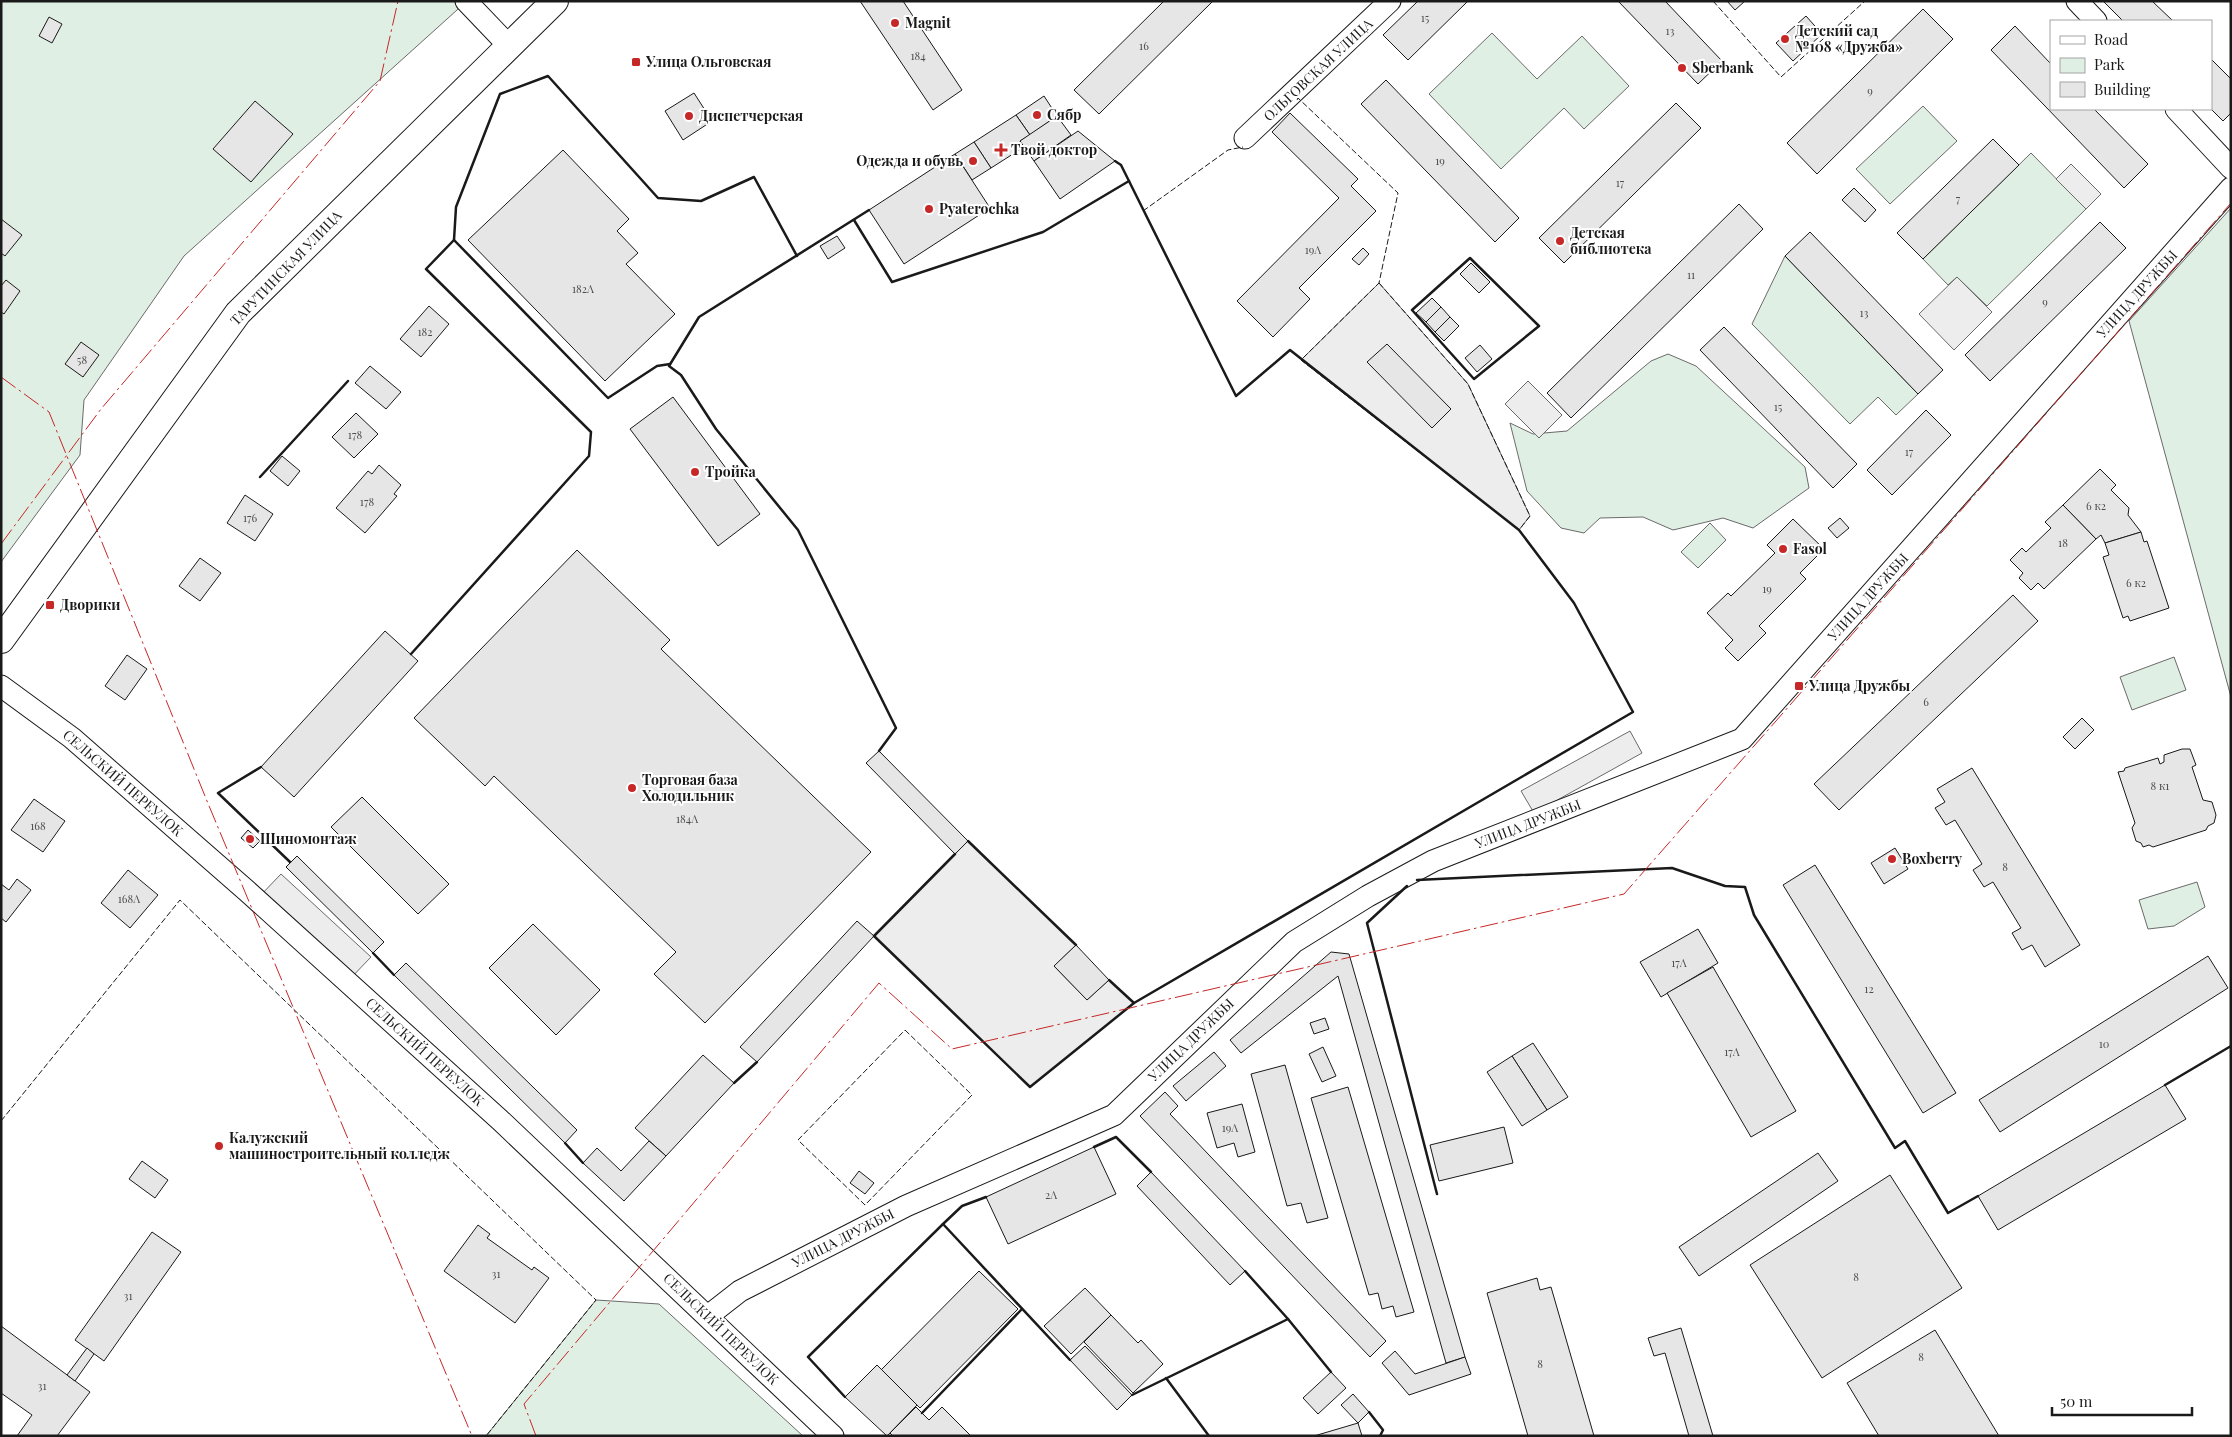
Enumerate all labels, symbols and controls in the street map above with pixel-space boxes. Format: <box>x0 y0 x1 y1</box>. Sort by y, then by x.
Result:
house number: 15 <box>1421 10 1430 25</box>
place label: Magnit <box>905 13 951 32</box>
street label: ОЛЬГОВСКАЯ УЛИЦА <box>1259 14 1376 125</box>
marker: Magnit <box>889 17 901 29</box>
legend <box>2050 20 2212 110</box>
place label: Детский сад №108 «Дружба» <box>1795 21 1903 56</box>
house number: 13 <box>1666 23 1674 38</box>
text: Road <box>2094 29 2128 49</box>
marker: Детский сад №108 «Дружба» <box>1779 33 1791 45</box>
house number: 16 <box>1139 38 1149 53</box>
house number: 184 <box>910 48 926 63</box>
place label: Улица Ольговская <box>645 52 771 71</box>
text: Park <box>2094 54 2126 74</box>
marker: Улица Ольговская <box>630 56 642 68</box>
place label: Sberbank <box>1692 58 1755 77</box>
marker: Sberbank <box>1676 62 1688 74</box>
text: Building <box>2094 79 2151 99</box>
house number: 9 <box>1867 83 1873 98</box>
place label: Сябр <box>1047 105 1081 124</box>
place label: Диспетчерская <box>699 106 803 125</box>
marker: Сябр <box>1031 109 1043 121</box>
marker: Диспетчерская <box>683 110 695 122</box>
place label: Твой доктор <box>1011 140 1097 159</box>
marker: Твой доктор <box>995 144 1007 156</box>
place label: Одежда и обувь <box>856 151 963 170</box>
house number: 19 <box>1435 153 1445 168</box>
marker: Одежда и обувь <box>967 155 979 167</box>
house number: 17 <box>1616 175 1625 190</box>
house number: 7 <box>1956 191 1961 206</box>
place label: Pyaterochka <box>939 199 1020 218</box>
marker: Pyaterochka <box>923 203 935 215</box>
street label: ТАРУТИНСКАЯ УЛИЦА <box>226 206 346 329</box>
place label: Детская библиотека <box>1570 223 1652 258</box>
marker: Детская библиотека <box>1554 235 1566 247</box>
house number: 19А <box>1305 242 1321 257</box>
street label: УЛИЦА ДРУЖБЫ <box>2091 246 2181 342</box>
house number: 11 <box>1687 267 1695 282</box>
house number: 182А <box>572 281 594 296</box>
house number: 9 <box>2042 294 2048 309</box>
house number: 13 <box>1860 305 1868 320</box>
house number: 182 <box>417 324 433 339</box>
house number: 58 <box>77 352 87 367</box>
house number: 15 <box>1774 399 1783 414</box>
house number: 178 <box>348 427 362 442</box>
house number: 17 <box>1905 444 1914 459</box>
place label: Тройка <box>705 462 756 481</box>
marker: Тройка <box>689 466 701 478</box>
house number: 178 <box>360 494 374 509</box>
house number: 6 к2 <box>2086 498 2106 513</box>
house number: 176 <box>243 510 257 525</box>
house number: 18 <box>2058 535 2068 550</box>
place label: Fasol <box>1793 539 1828 558</box>
marker: Fasol <box>1777 543 1789 555</box>
street label: УЛИЦА ДРУЖБЫ <box>1822 549 1912 645</box>
house number: 6 к2 <box>2126 575 2146 590</box>
house number: 19 <box>1762 581 1772 596</box>
place label: Дворики <box>60 595 120 614</box>
marker: Дворики <box>44 599 56 611</box>
place label: Улица Дружбы <box>1808 676 1911 695</box>
marker: Улица Дружбы <box>1793 680 1805 692</box>
house number: 6 <box>1923 694 1929 709</box>
street label: СЕЛЬСКИЙ ПЕРЕУЛОК <box>59 725 188 840</box>
place label: Торговая база Холодильник <box>642 770 739 805</box>
house number: 8 к1 <box>2151 778 2169 793</box>
marker: Торговая база Холодильник <box>626 782 638 794</box>
street label: УЛИЦА ДРУЖБЫ <box>1471 795 1584 853</box>
house number: 184А <box>676 811 698 826</box>
house number: 168 <box>30 818 46 833</box>
place label: Шиномонтаж <box>260 829 357 848</box>
marker: Шиномонтаж <box>244 833 256 845</box>
place label: Boxberry <box>1902 849 1963 868</box>
marker: Boxberry <box>1886 853 1898 865</box>
house number: 8 <box>2002 859 2008 874</box>
house number: 168А <box>118 891 140 906</box>
house number: 17А <box>1671 955 1687 970</box>
house number: 12 <box>1864 981 1874 996</box>
street label: СЕЛЬСКИЙ ПЕРЕУЛОК <box>362 993 489 1110</box>
street label: УЛИЦА ДРУЖБЫ <box>1143 994 1238 1086</box>
house number: 10 <box>2099 1036 2110 1051</box>
house number: 17А <box>1724 1044 1740 1059</box>
house number: 19А <box>1222 1120 1238 1135</box>
place label: Калужский машиностроительный колледж <box>229 1128 451 1163</box>
marker: Калужский машиностроительный колледж <box>213 1140 225 1152</box>
house number: 2А <box>1045 1187 1057 1202</box>
street label: УЛИЦА ДРУЖБЫ <box>788 1204 897 1272</box>
house number: 31 <box>491 1266 501 1281</box>
street label: СЕЛЬСКИЙ ПЕРЕУЛОК <box>660 1269 783 1389</box>
house number: 8 <box>1853 1269 1859 1284</box>
house number: 31 <box>123 1288 133 1303</box>
house number: 8 <box>1918 1349 1924 1364</box>
house number: 8 <box>1537 1356 1543 1371</box>
house number: 31 <box>37 1378 47 1393</box>
scale bar <box>2052 1384 2192 1416</box>
text: 50 m <box>2060 1391 2093 1411</box>

